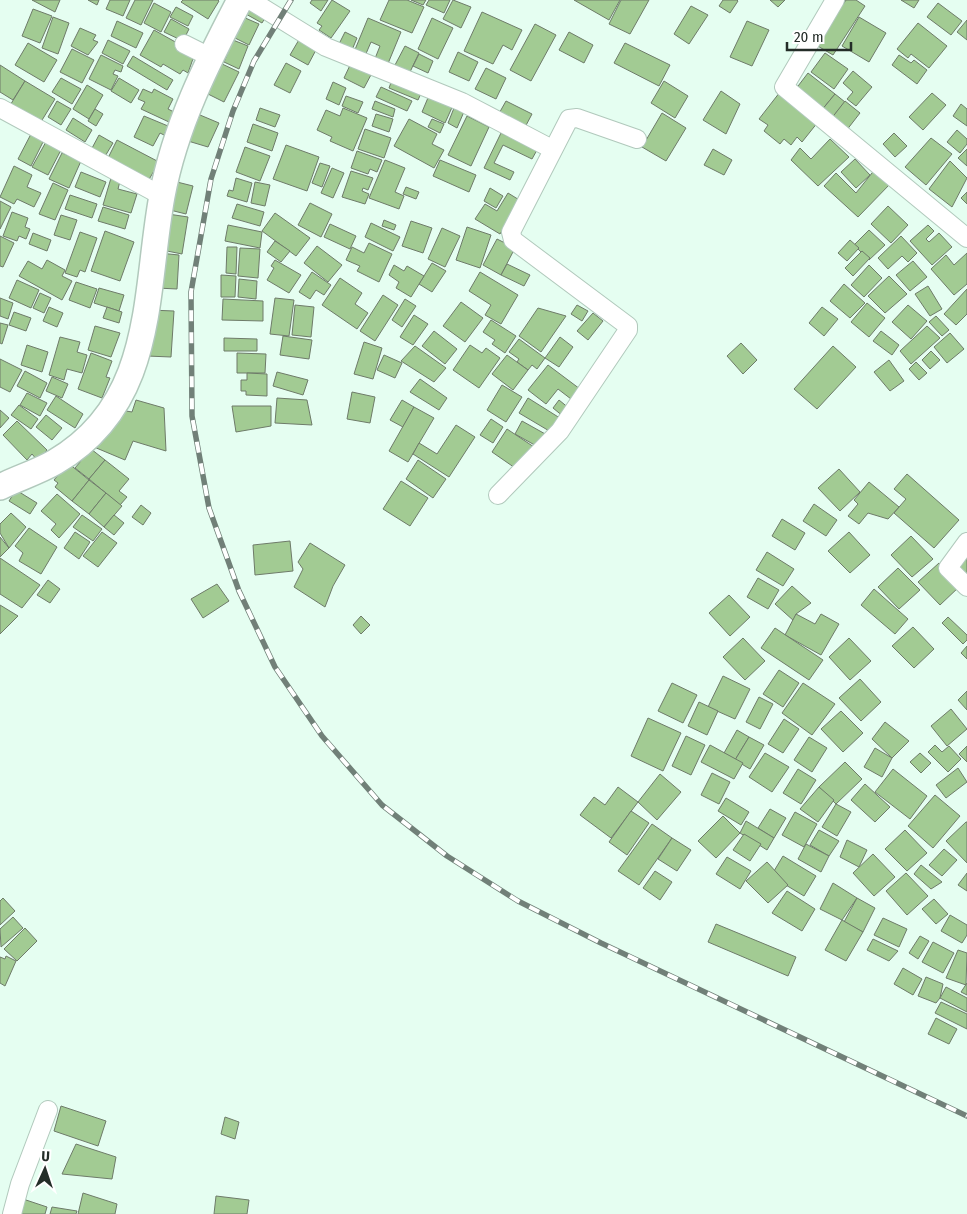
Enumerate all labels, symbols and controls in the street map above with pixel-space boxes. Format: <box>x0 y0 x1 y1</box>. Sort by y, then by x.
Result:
scale bar <box>787 20 851 52</box>
text: 20 m <box>794 28 824 46</box>
north arrow <box>20 1144 70 1194</box>
text: U <box>41 1148 50 1165</box>

